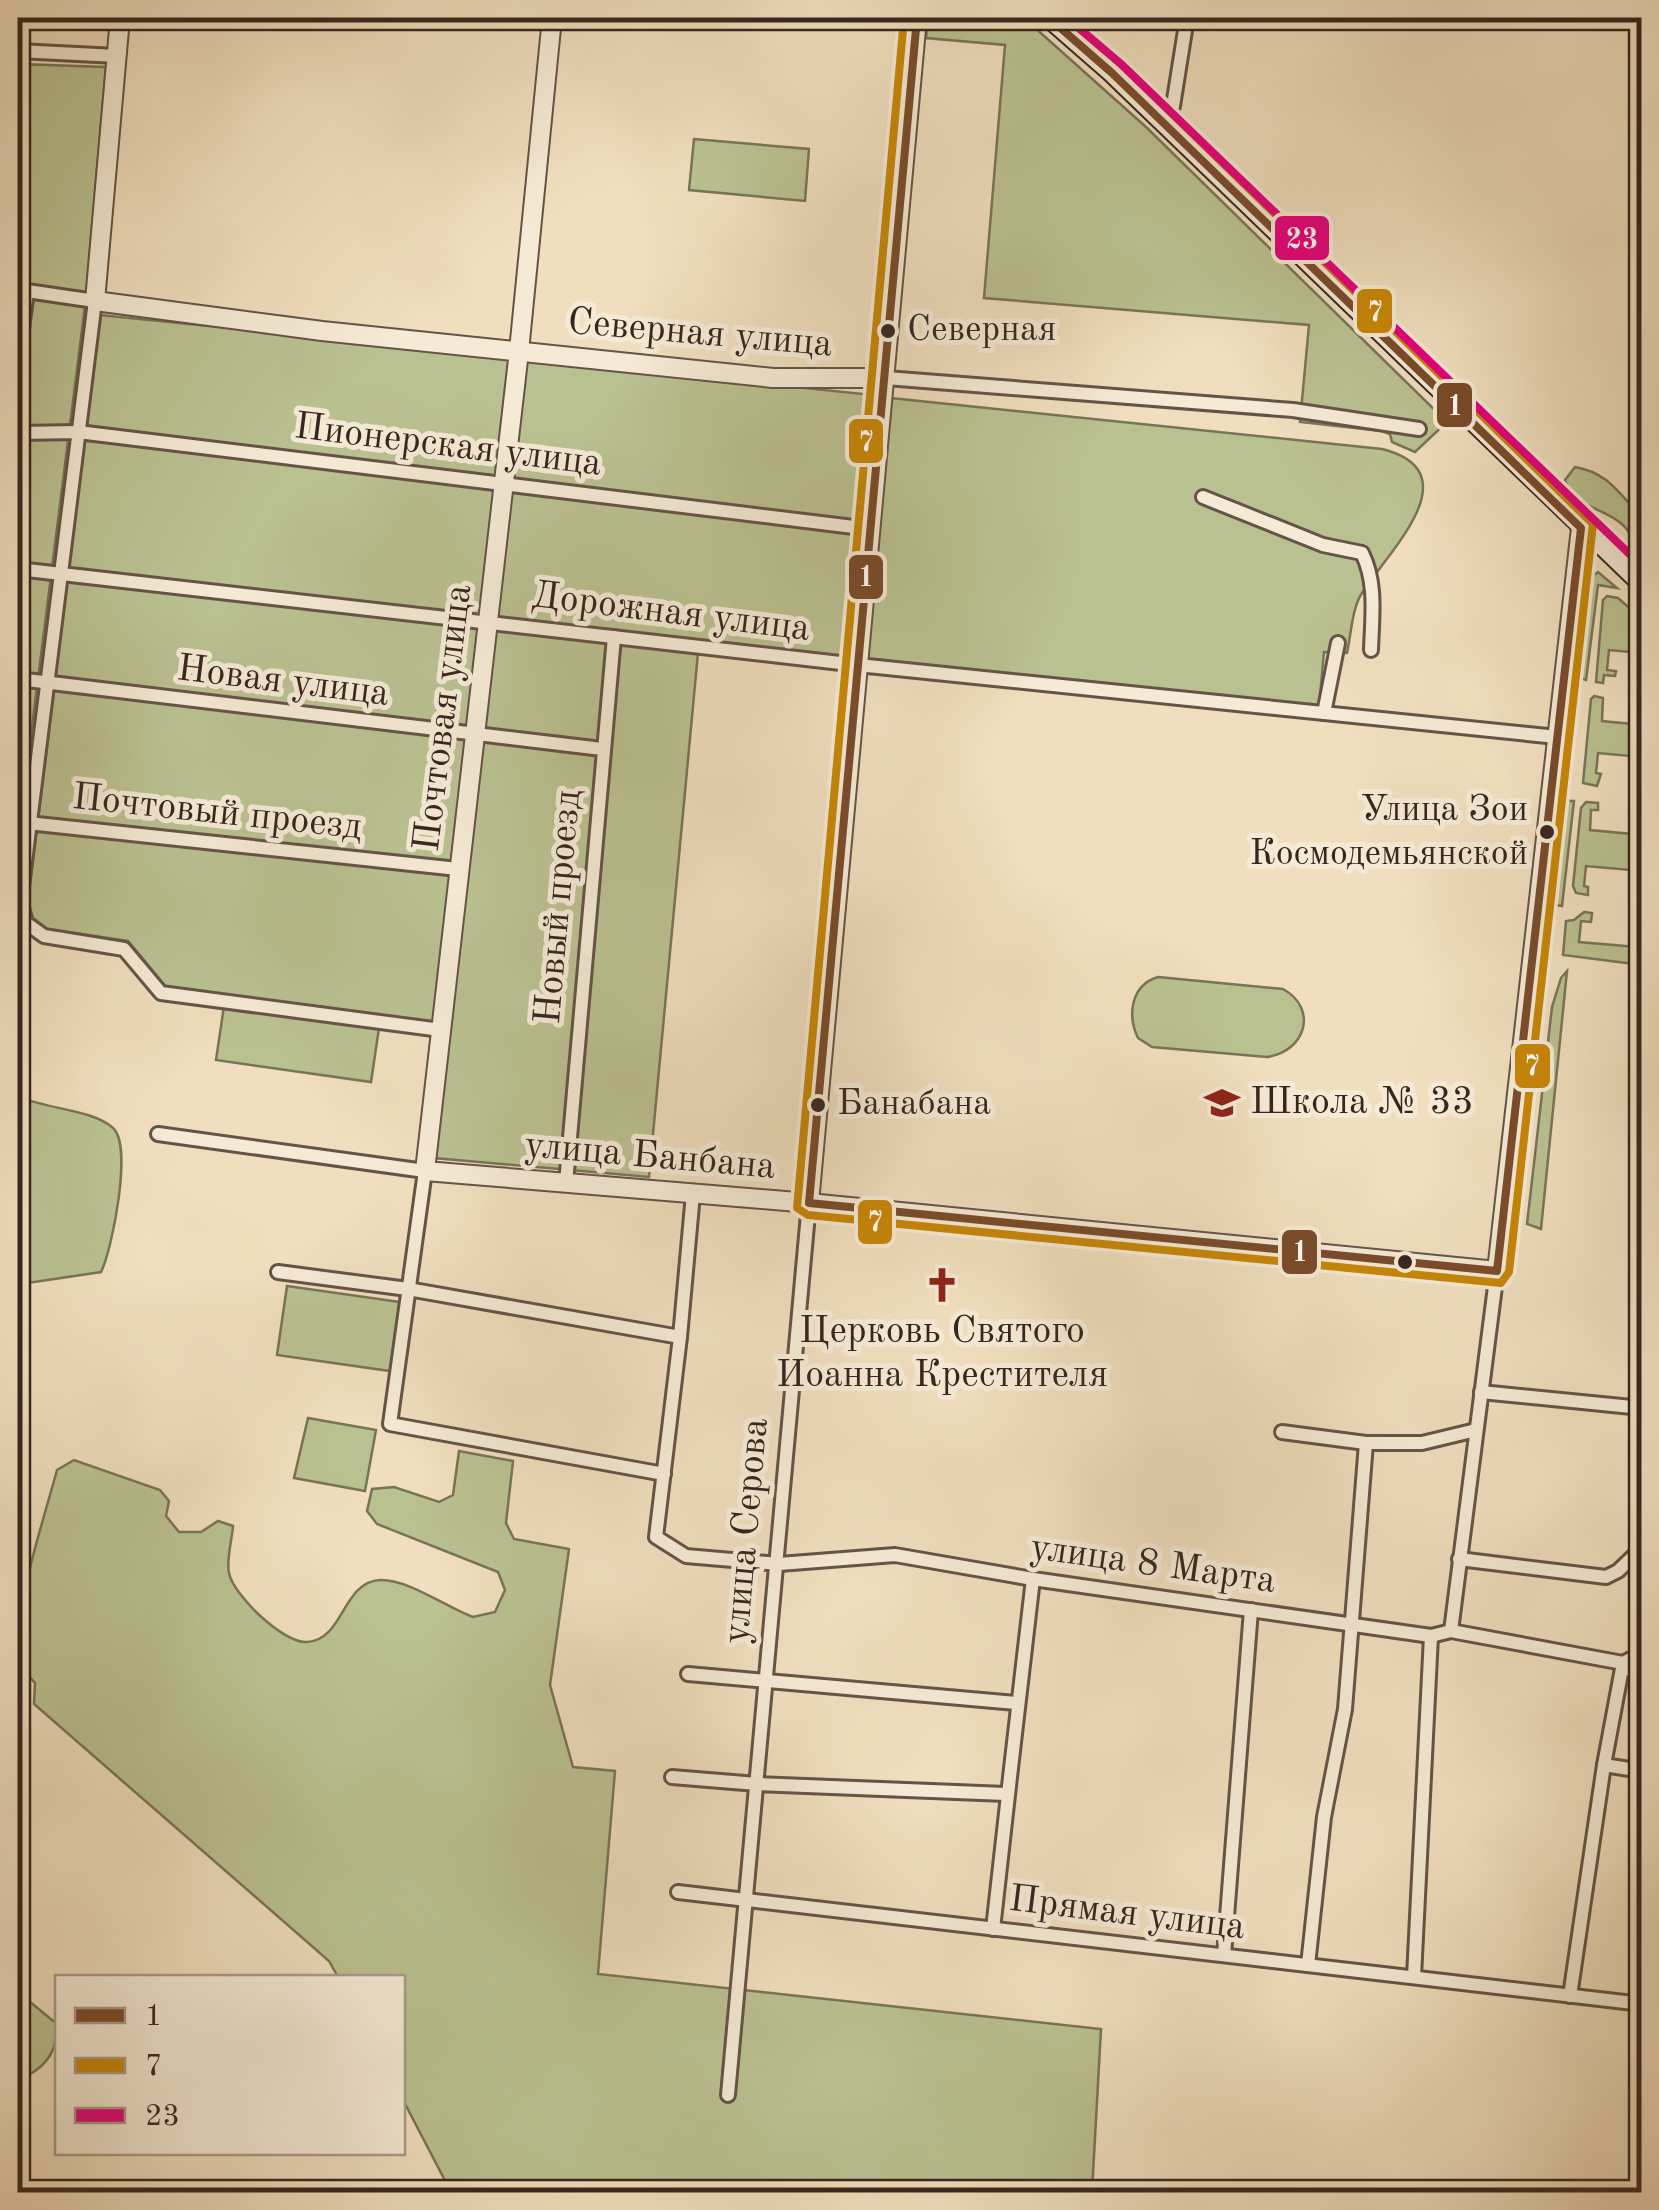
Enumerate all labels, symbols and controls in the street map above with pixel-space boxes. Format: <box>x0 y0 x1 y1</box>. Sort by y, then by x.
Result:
line badge: 23 <box>1273 214 1331 262</box>
text: 23 <box>1286 227 1318 255</box>
line badge: 7 <box>1355 287 1394 335</box>
text: 7 <box>1367 300 1383 328</box>
street label: Северная улица <box>566 304 834 365</box>
place label: Северная <box>907 313 1056 349</box>
marker: Северная <box>878 321 898 341</box>
line badge: 1 <box>1435 381 1474 429</box>
text: 1 <box>1447 394 1463 422</box>
street label: Пионерская улица <box>292 408 604 484</box>
line badge: 7 <box>847 417 885 465</box>
text: 7 <box>858 430 874 458</box>
line badge: 1 <box>847 553 885 601</box>
text: 1 <box>858 565 874 593</box>
street label: Дорожная улица <box>530 577 812 649</box>
street label: Почтовая улица <box>409 582 479 854</box>
street label: Новая улица <box>175 650 391 714</box>
street label: Почтовый проезд <box>70 779 364 847</box>
street label: Новый проезд <box>530 788 588 1026</box>
place label: Улица Зои Космодемьянской <box>1250 793 1528 873</box>
marker: Улица Зои Космодемьянской <box>1537 822 1557 842</box>
line badge: 7 <box>1513 1042 1552 1090</box>
text: 7 <box>1524 1054 1540 1082</box>
school or university icon: Школа № 33 <box>1203 1084 1241 1122</box>
place label: Школа № 33 <box>1250 1084 1474 1122</box>
place label: Банабана <box>837 1087 991 1123</box>
marker: Банабана <box>808 1095 828 1115</box>
street label: улица Банбана <box>523 1127 777 1187</box>
line badge: 7 <box>856 1198 894 1246</box>
text: 7 <box>867 1210 883 1238</box>
line badge: 1 <box>1280 1228 1319 1276</box>
text: 1 <box>1292 1240 1308 1268</box>
unlabelled marker <box>1395 1252 1415 1272</box>
church icon: Церковь Святого Иоанна Крестителя <box>923 1266 961 1304</box>
place label: Церковь Святого Иоанна Крестителя <box>776 1313 1108 1395</box>
street label: улица Серова <box>718 1416 776 1645</box>
street label: улица 8 Марта <box>1028 1529 1278 1601</box>
street label: Прямая улица <box>1007 1881 1247 1947</box>
legend <box>55 1975 405 2155</box>
text: 1 <box>145 2002 162 2032</box>
text: 7 <box>145 2052 162 2082</box>
text: 23 <box>145 2102 180 2132</box>

